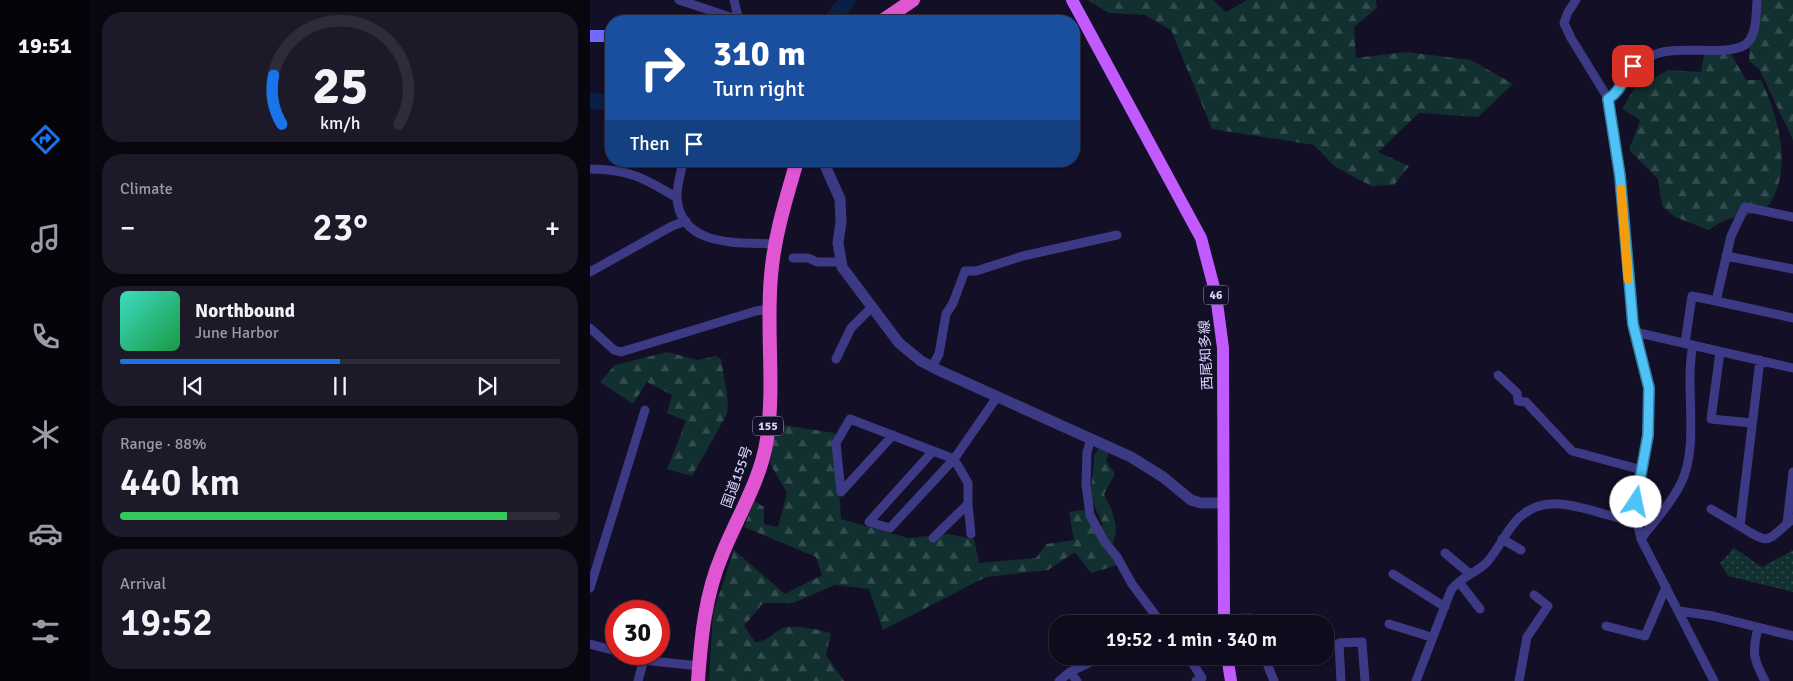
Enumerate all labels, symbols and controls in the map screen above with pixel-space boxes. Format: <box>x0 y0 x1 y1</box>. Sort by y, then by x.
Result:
text: 19:51 <box>18 32 72 59</box>
text: 310 m <box>713 32 806 75</box>
icon: right <box>630 35 695 100</box>
pin <box>1612 45 1654 87</box>
icon: arrive <box>1619 52 1647 80</box>
text: 25 <box>312 54 368 118</box>
text: Turn right <box>713 75 805 102</box>
text: km/h <box>320 112 360 134</box>
icon: directions <box>28 122 63 157</box>
icon: arrive <box>680 130 708 158</box>
text: Then <box>630 132 670 156</box>
text: Climate <box>120 179 173 199</box>
text: 23° <box>312 204 368 251</box>
text: − <box>120 211 135 245</box>
text: + <box>545 211 560 245</box>
icon: music <box>28 221 63 256</box>
road number: 46 <box>1204 286 1228 304</box>
text: Northbound <box>195 299 295 323</box>
icon: phone <box>28 319 63 354</box>
street label: 西尾知多線 <box>1196 320 1216 390</box>
text: June Harbor <box>195 323 279 343</box>
icon: previous <box>179 372 207 400</box>
icon: pause <box>326 372 354 400</box>
icon: next <box>473 372 501 400</box>
road number: 155 <box>753 416 783 436</box>
icon: climate <box>28 417 63 452</box>
text: Range · 88% <box>120 434 206 454</box>
street label: 国道155号 <box>718 444 756 510</box>
text: 440 km <box>120 459 240 506</box>
position arrow <box>1609 475 1661 527</box>
icon: car <box>28 516 63 551</box>
text: Arrival <box>120 574 166 594</box>
text: 19:52 <box>120 599 213 646</box>
speed limit sign: 30 <box>605 600 670 665</box>
icon: filters <box>28 614 63 649</box>
text: 19:52 · 1 min · 340 m <box>1106 628 1277 652</box>

